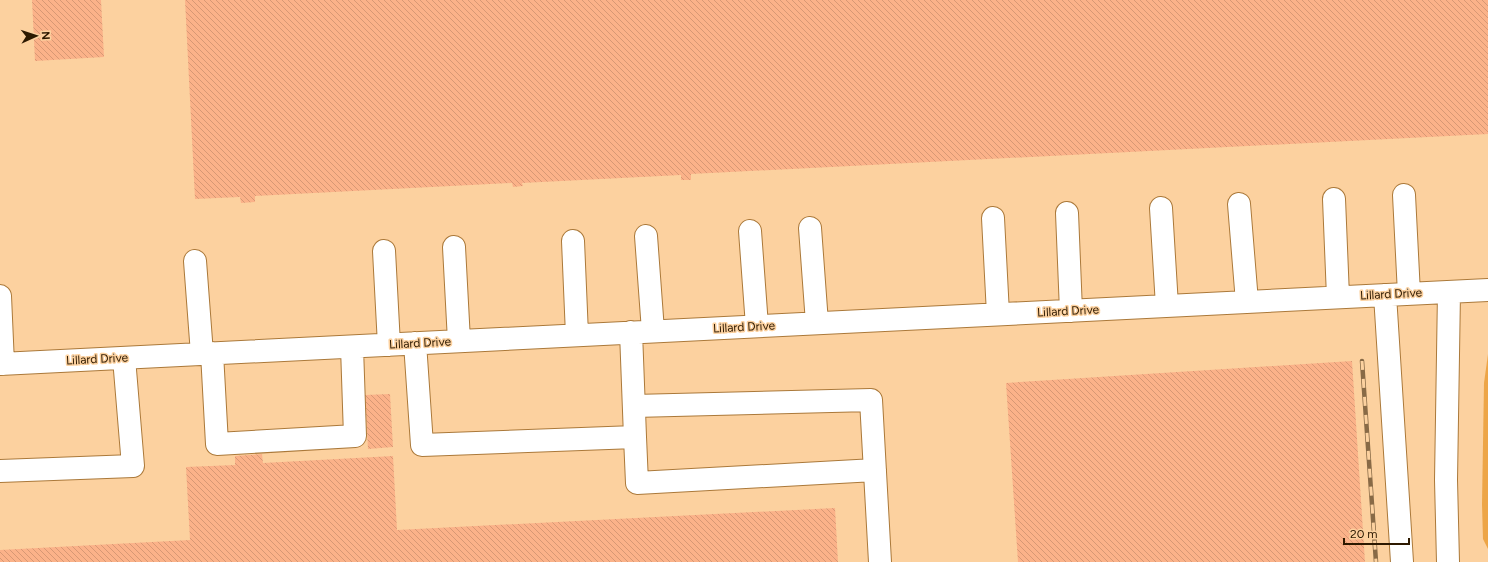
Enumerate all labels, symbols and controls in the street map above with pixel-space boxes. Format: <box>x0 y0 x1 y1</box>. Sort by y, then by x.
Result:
north arrow <box>16 16 56 56</box>
text: N <box>39 31 52 40</box>
street label: Lillard Drive <box>1360 285 1423 303</box>
street label: Lillard Drive <box>1037 302 1100 320</box>
street label: Lillard Drive <box>713 318 776 336</box>
street label: Lillard Drive <box>389 334 452 352</box>
street label: Lillard Drive <box>66 350 129 368</box>
scale bar <box>1344 520 1409 546</box>
text: 20 m <box>1350 527 1378 541</box>

